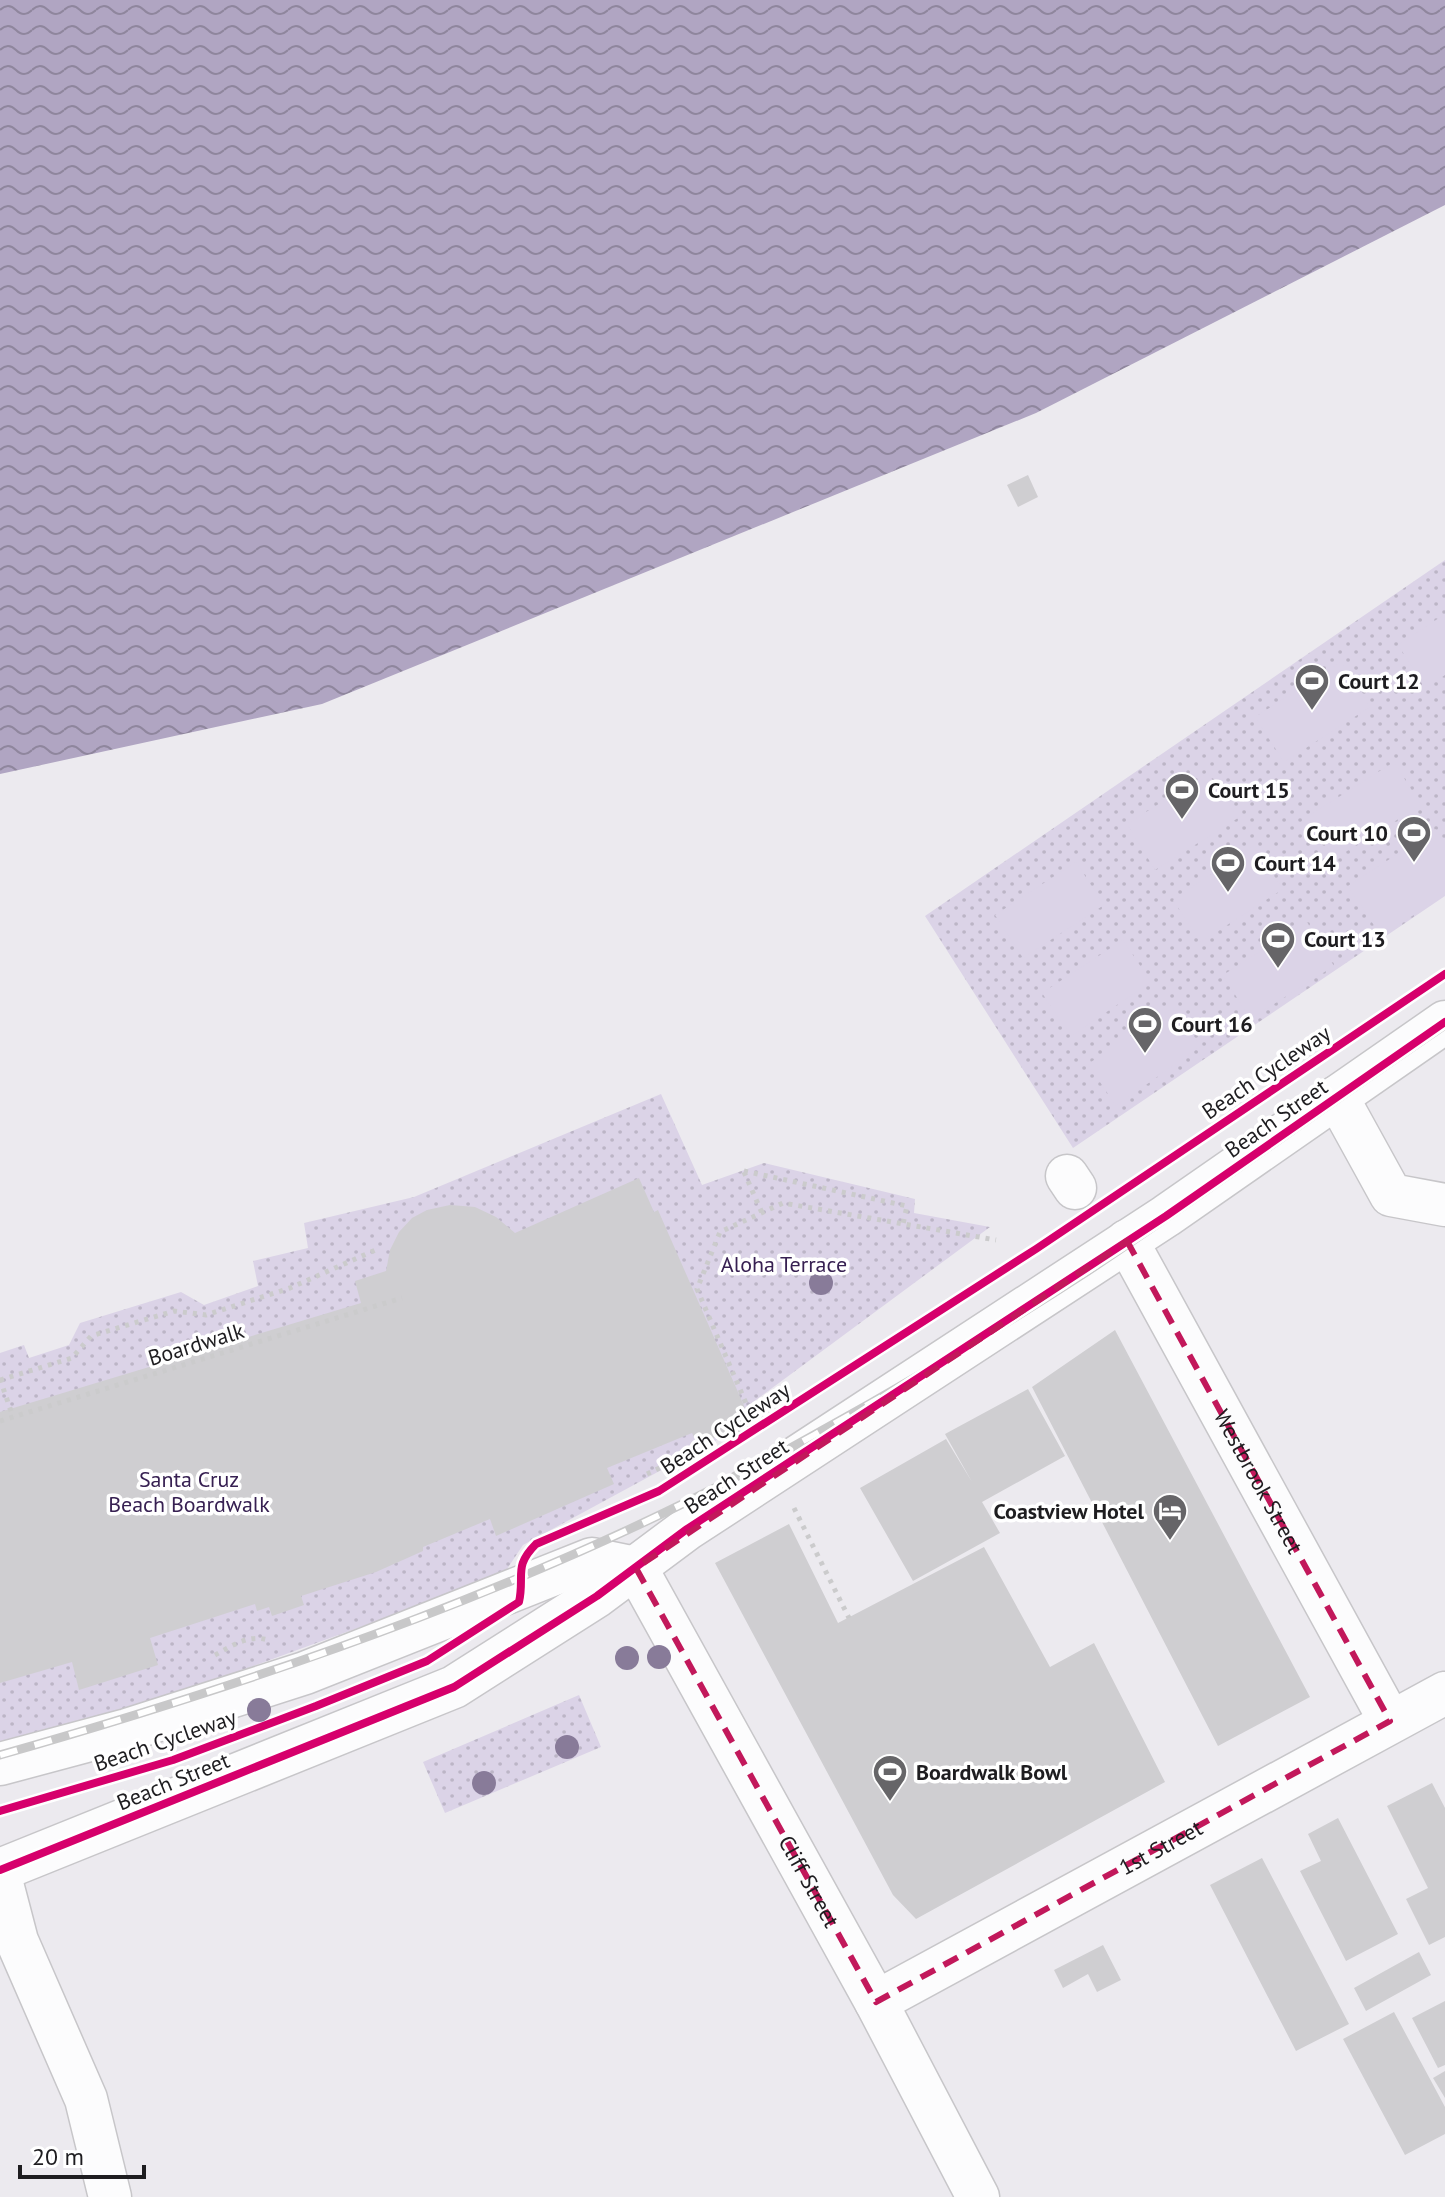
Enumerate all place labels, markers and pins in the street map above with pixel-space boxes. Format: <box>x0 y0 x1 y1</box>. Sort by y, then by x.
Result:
sports icon: Court 12 <box>1293 662 1331 712</box>
place label: Court 12 <box>1338 667 1420 695</box>
sports icon: Court 15 <box>1163 771 1201 821</box>
place label: Court 15 <box>1208 776 1290 804</box>
sports icon: Court 10 <box>1395 814 1433 864</box>
place label: Court 10 <box>1306 819 1388 847</box>
sports icon: Court 14 <box>1209 844 1247 894</box>
place label: Court 14 <box>1254 849 1336 877</box>
sports icon: Court 13 <box>1259 920 1297 970</box>
place label: Court 13 <box>1304 925 1386 953</box>
sports icon: Court 16 <box>1126 1005 1164 1055</box>
place label: Court 16 <box>1171 1010 1253 1038</box>
hotel icon: Coastview Hotel <box>1151 1492 1189 1542</box>
place label: Coastview Hotel <box>994 1497 1145 1525</box>
sports icon: Boardwalk Bowl <box>871 1753 909 1803</box>
place label: Boardwalk Bowl <box>916 1758 1068 1786</box>

